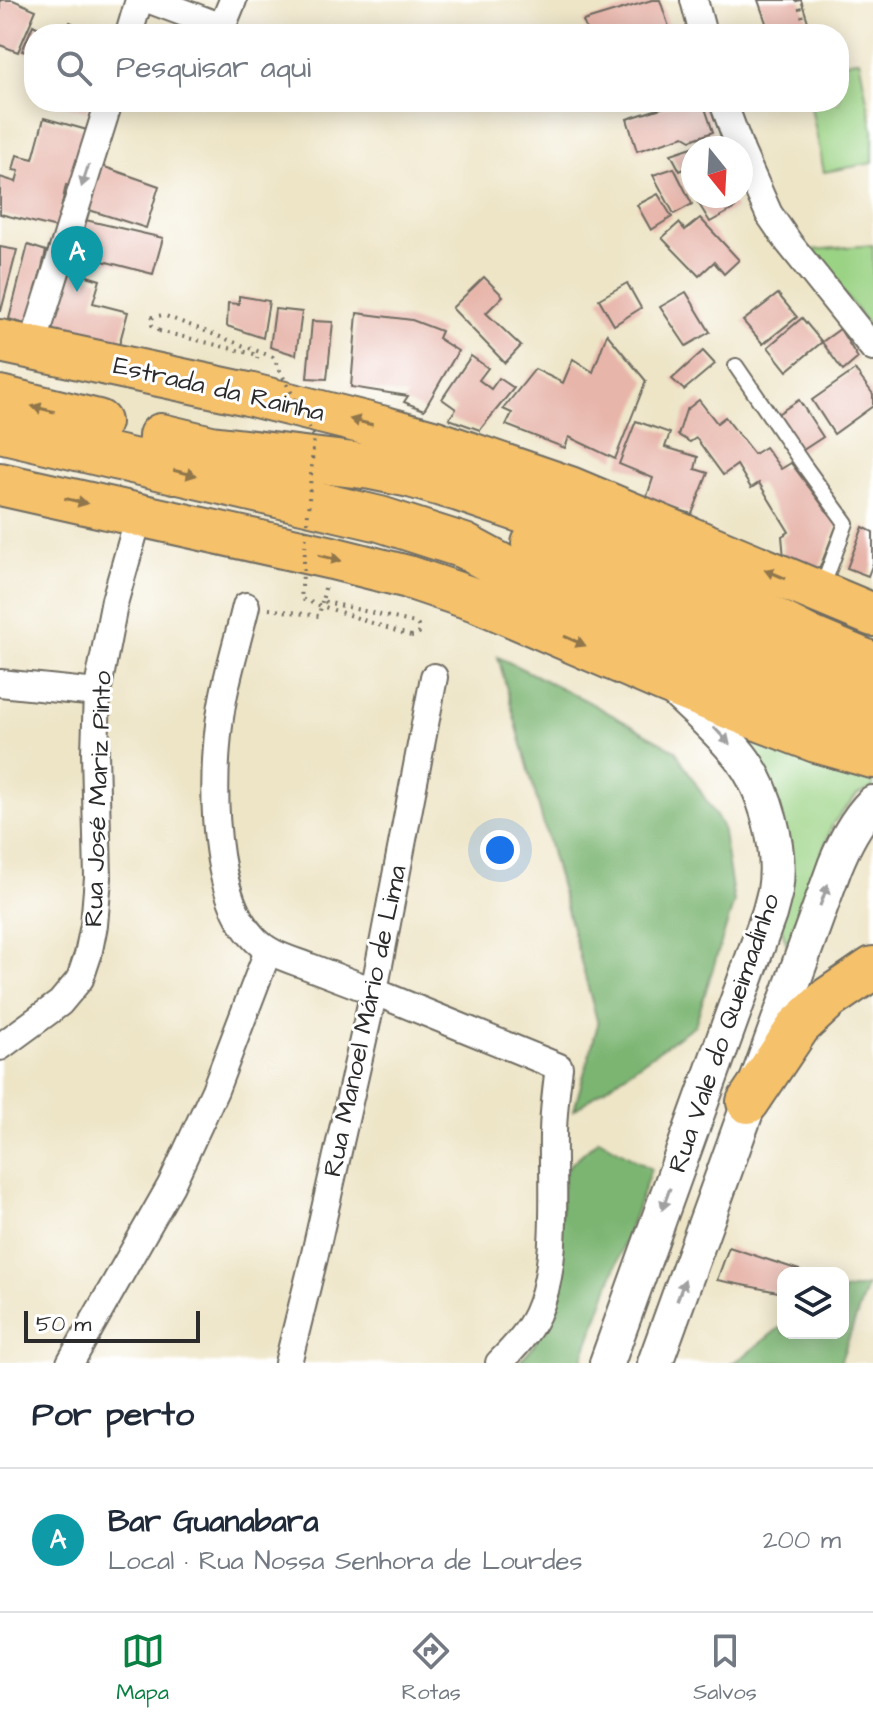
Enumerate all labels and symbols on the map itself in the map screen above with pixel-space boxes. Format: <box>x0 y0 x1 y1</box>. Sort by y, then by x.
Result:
north arrow <box>681 136 753 208</box>
one-way arrow <box>78 165 90 189</box>
pin: A <box>51 226 103 292</box>
street label: Estrada da Rainha <box>110 347 328 431</box>
one-way arrow <box>31 403 56 415</box>
one-way arrow <box>348 415 373 427</box>
one-way arrow <box>173 467 198 480</box>
one-way arrow <box>64 495 89 508</box>
one-way arrow <box>317 552 342 565</box>
one-way arrow <box>763 567 787 580</box>
one-way arrow <box>563 635 587 648</box>
street label: Rua José Mariz Pinto <box>76 670 120 928</box>
one-way arrow <box>712 726 730 745</box>
your location <box>480 830 520 870</box>
street label: Rua Manoel Mário de Lima <box>314 862 416 1180</box>
one-way arrow <box>819 883 831 907</box>
street label: Rua Vale do Queimadinho <box>659 888 789 1177</box>
one-way arrow <box>660 1187 672 1211</box>
one-way arrow <box>675 1277 688 1301</box>
scale bar <box>24 1307 200 1343</box>

